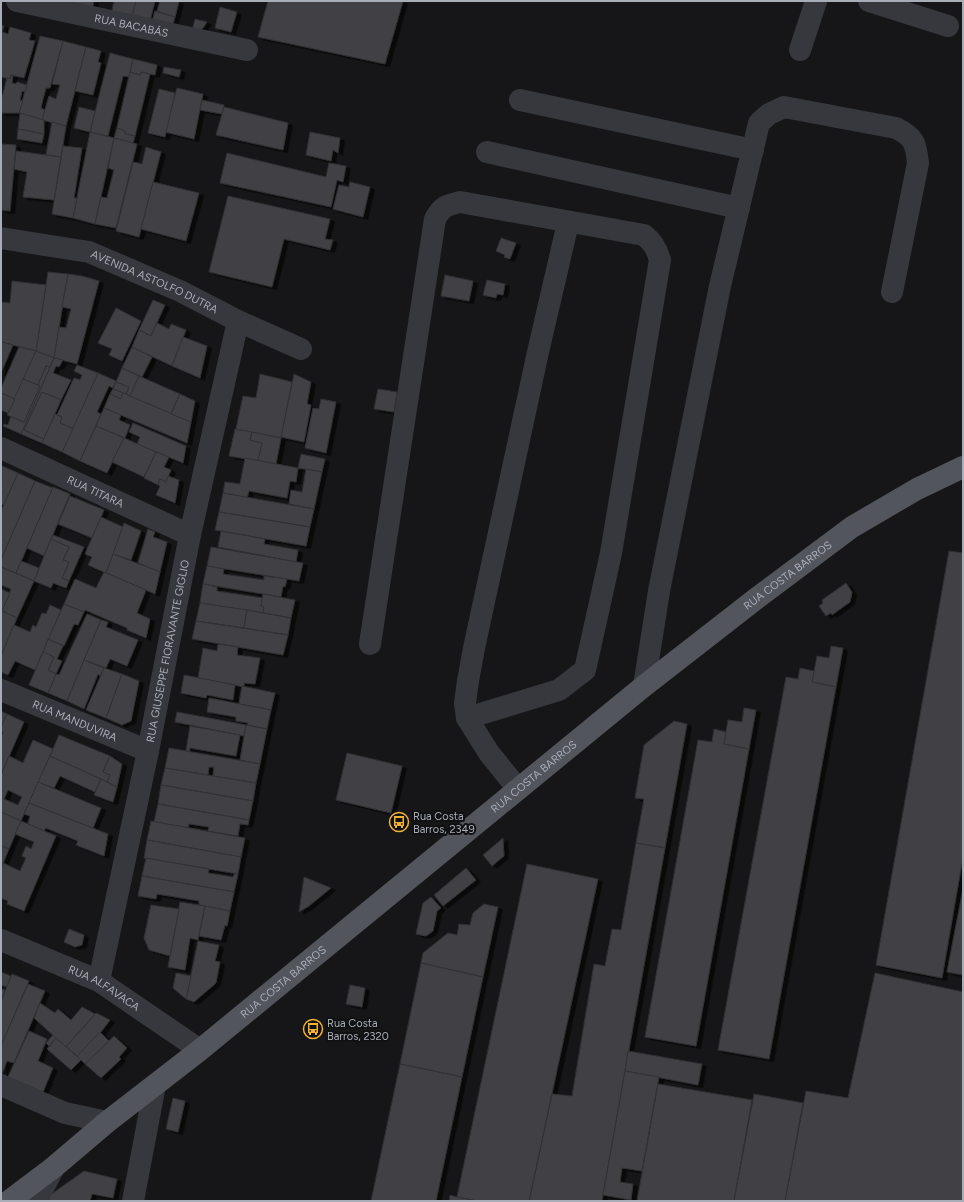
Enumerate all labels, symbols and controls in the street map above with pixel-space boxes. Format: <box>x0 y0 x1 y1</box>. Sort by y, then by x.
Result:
street label: RUA BACABÁS <box>93 11 170 40</box>
street label: AVENIDA ASTOLFO DUTRA <box>89 247 221 316</box>
street label: RUA TITARA <box>65 473 126 510</box>
street label: RUA COSTA BARROS <box>741 538 834 613</box>
street label: RUA GIUSEPPE FIORAVANTE GIGLIO <box>143 558 192 743</box>
street label: RUA MANDUVIRA <box>31 697 120 744</box>
street label: RUA COSTA BARROS <box>488 737 579 815</box>
place label: Rua Costa Barros, 2349 <box>413 810 475 836</box>
bus stop icon: Rua Costa Barros, 2349 <box>388 811 410 833</box>
street label: RUA COSTA BARROS <box>238 943 329 1021</box>
street label: RUA ALFAVACA <box>66 962 143 1014</box>
place label: Rua Costa Barros, 2320 <box>327 1017 389 1043</box>
bus stop icon: Rua Costa Barros, 2320 <box>302 1018 324 1040</box>

